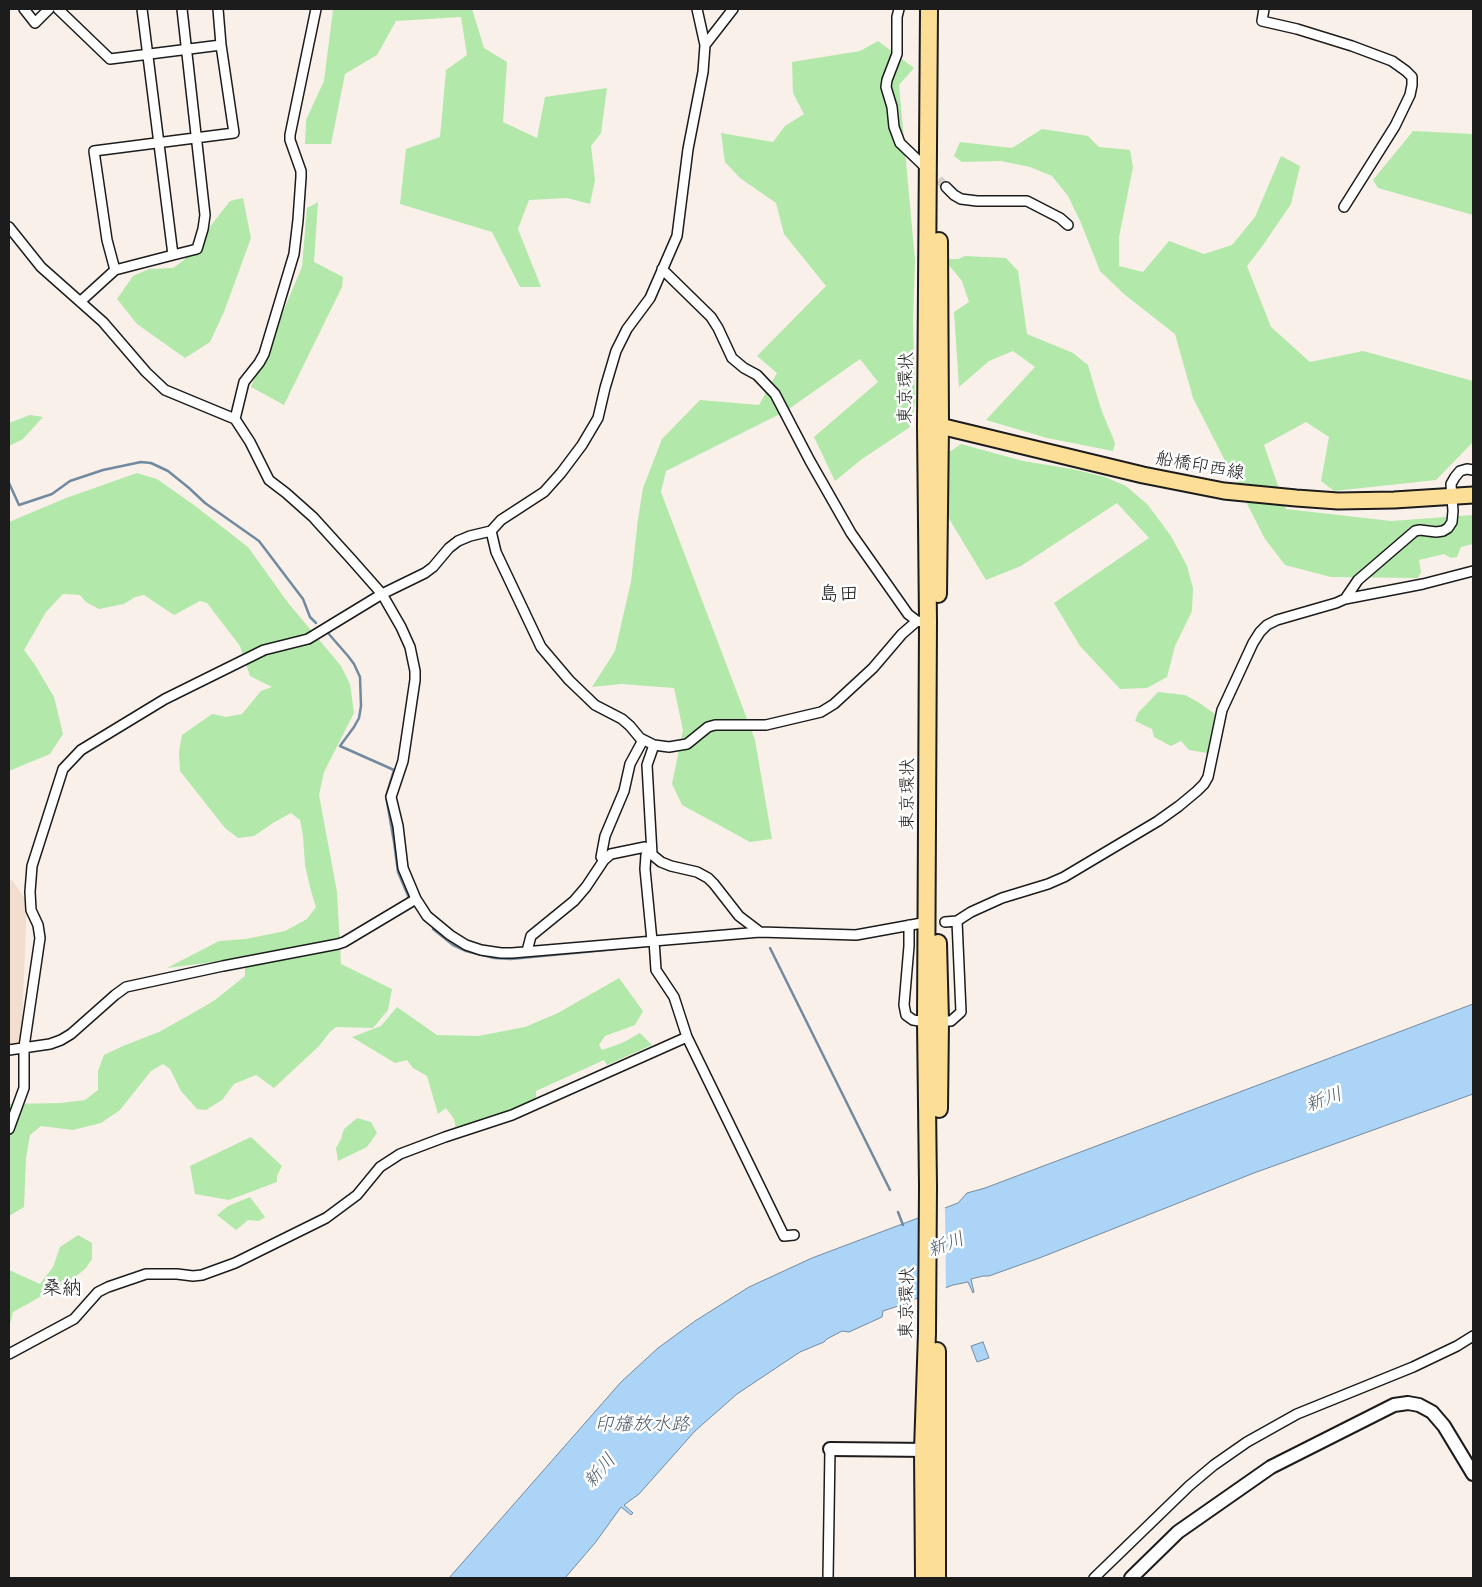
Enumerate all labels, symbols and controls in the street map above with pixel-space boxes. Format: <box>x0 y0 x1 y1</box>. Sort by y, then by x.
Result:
street label: 東京環状 <box>895 352 917 424</box>
street label: 船橋印西線 <box>1154 448 1246 484</box>
district label: 島田 <box>819 582 859 606</box>
street label: 東京環状 <box>897 758 919 830</box>
water label: 新川 <box>1302 1083 1346 1117</box>
water label: 新川 <box>924 1228 968 1262</box>
street label: 東京環状 <box>896 1267 918 1339</box>
district label: 桑納 <box>42 1276 82 1300</box>
water label: 印旛放水路 <box>595 1414 689 1436</box>
water label: 新川 <box>579 1449 621 1493</box>

